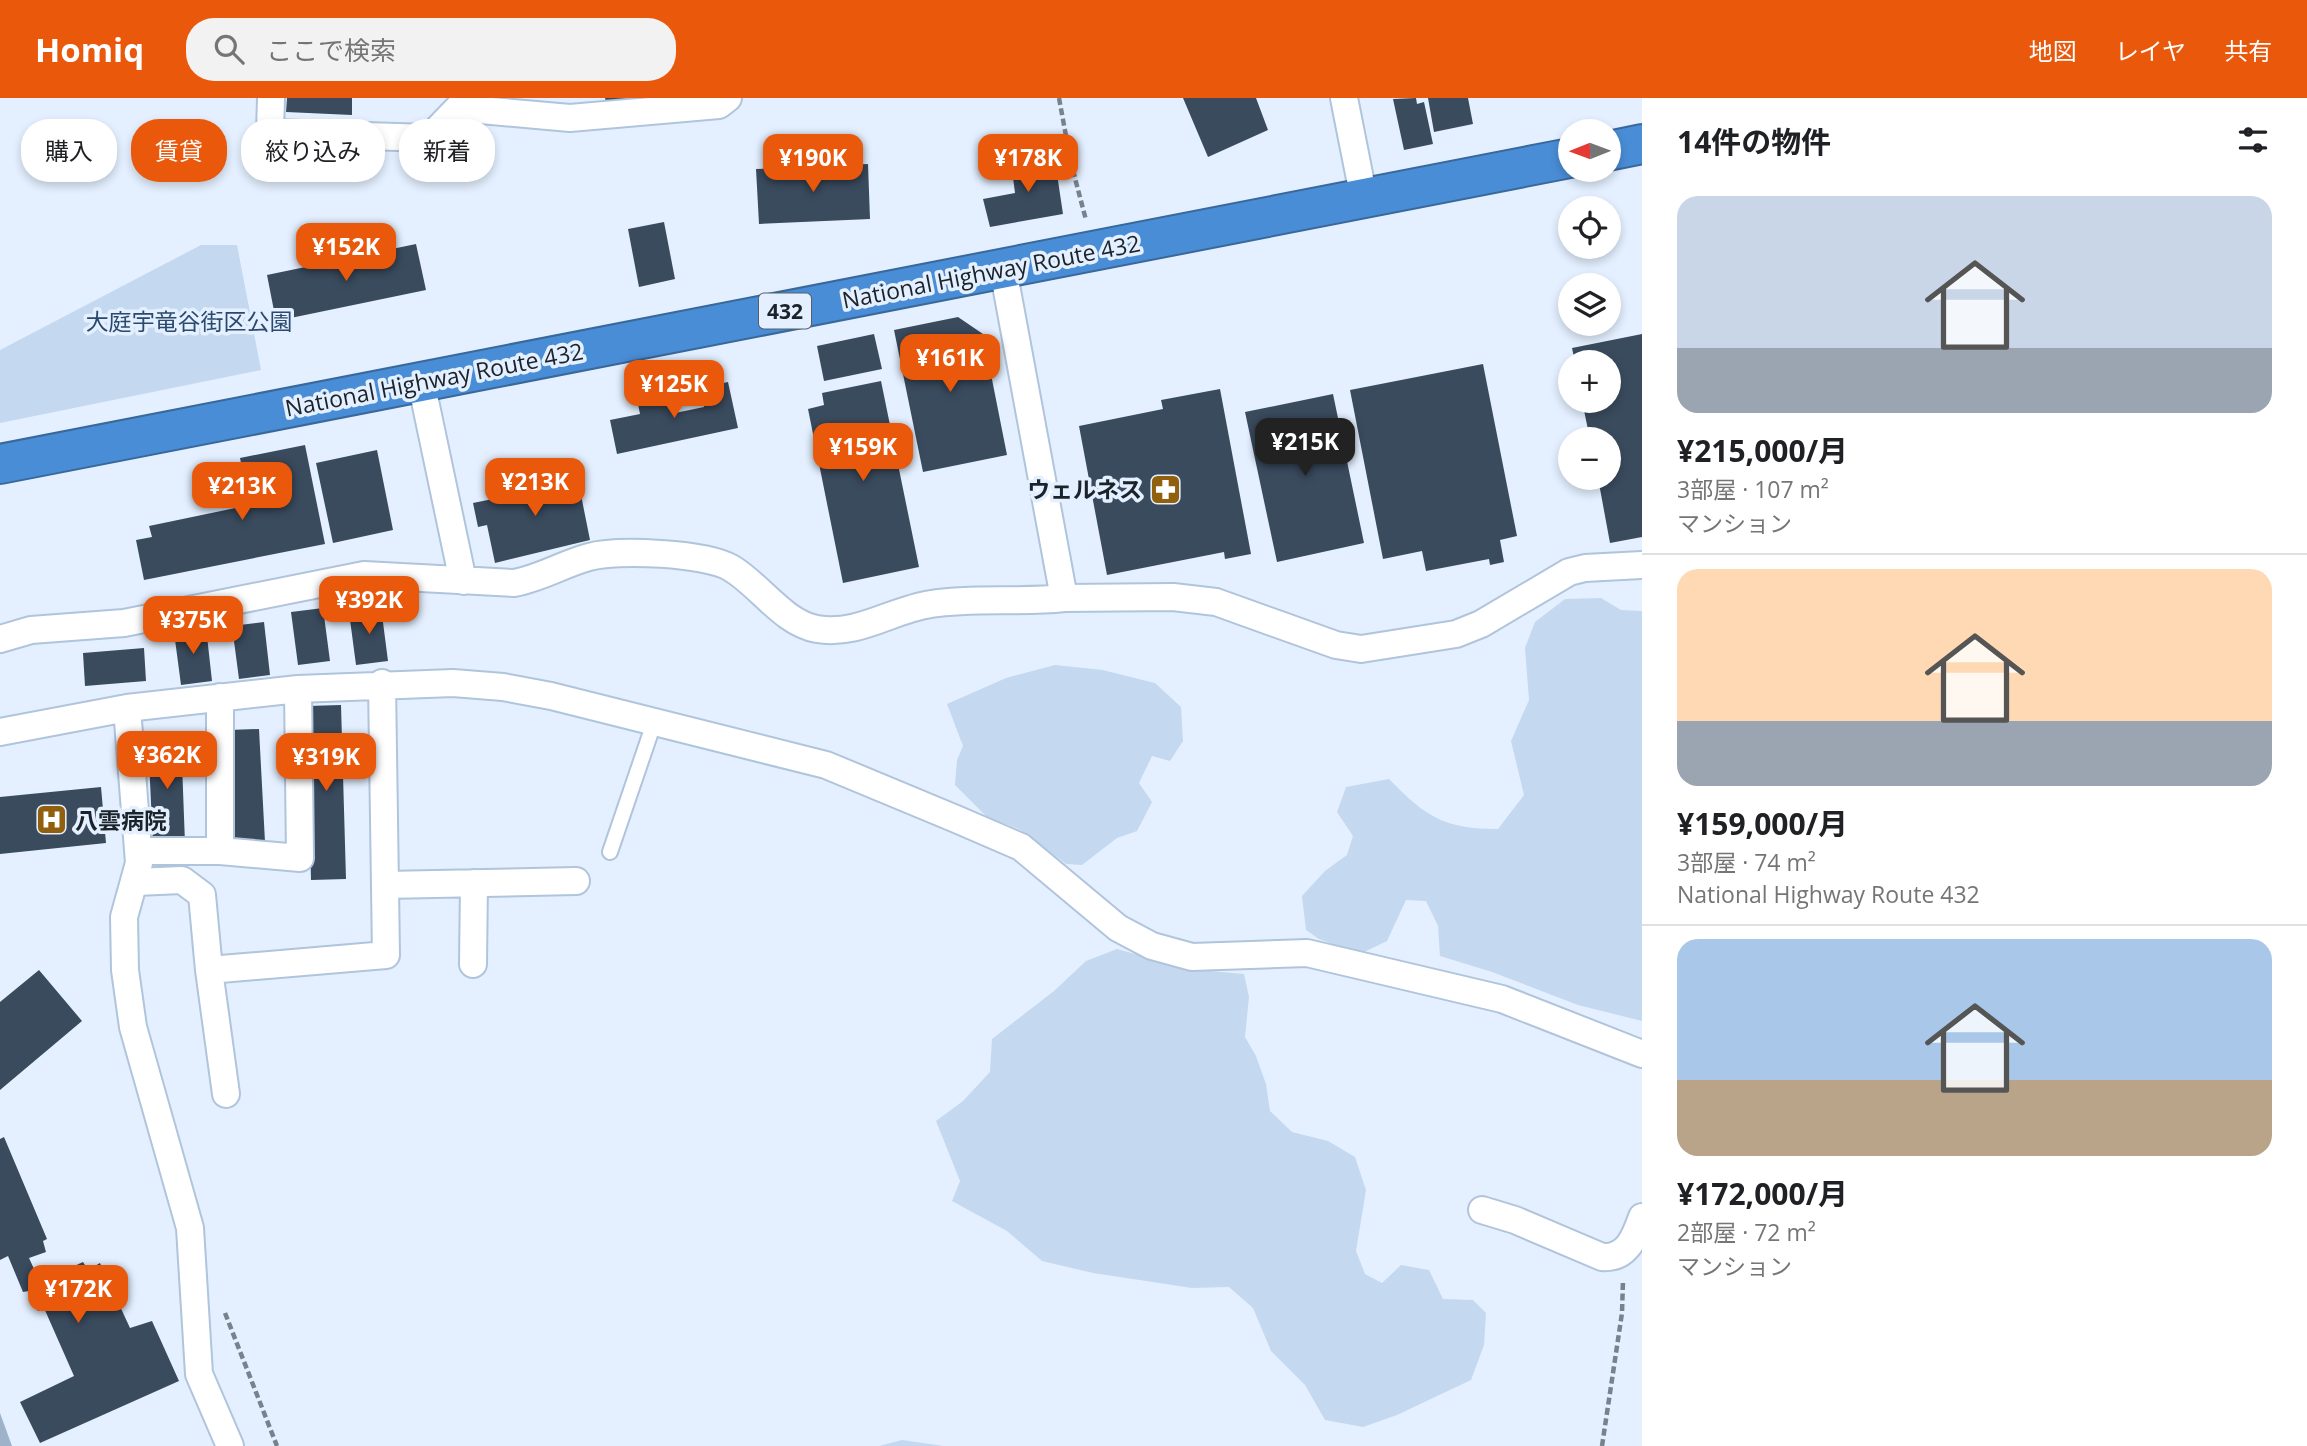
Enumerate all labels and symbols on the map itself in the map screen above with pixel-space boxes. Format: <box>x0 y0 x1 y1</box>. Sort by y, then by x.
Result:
north arrow <box>1558 119 1620 182</box>
pin: ¥190K <box>764 134 862 194</box>
pin: ¥178K <box>979 134 1077 194</box>
pin: ¥152K <box>297 223 395 283</box>
street label: National Highway Route 432 <box>839 226 1143 316</box>
road number: 432 <box>759 294 811 328</box>
park label: 大庭宇竜谷街区公園 <box>86 305 293 337</box>
street label: National Highway Route 432 <box>282 334 586 424</box>
pin: ¥161K <box>901 334 999 394</box>
pin: ¥125K <box>625 360 723 420</box>
pin: ¥215K <box>1256 418 1354 478</box>
pin: ¥159K <box>814 424 912 483</box>
pin: ¥213K <box>486 458 584 518</box>
pin: ¥213K <box>193 462 291 522</box>
pharmacy icon: ウェルネス <box>1148 472 1182 506</box>
place label: ウェルネス <box>1027 473 1142 505</box>
pin: ¥392K <box>320 576 418 636</box>
pin: ¥375K <box>144 596 242 656</box>
pin: ¥362K <box>118 732 216 791</box>
pin: ¥319K <box>277 734 375 793</box>
hospital icon: 八雲病院 <box>35 803 69 837</box>
place label: 八雲病院 <box>75 804 167 836</box>
pin: ¥172K <box>29 1266 127 1325</box>

